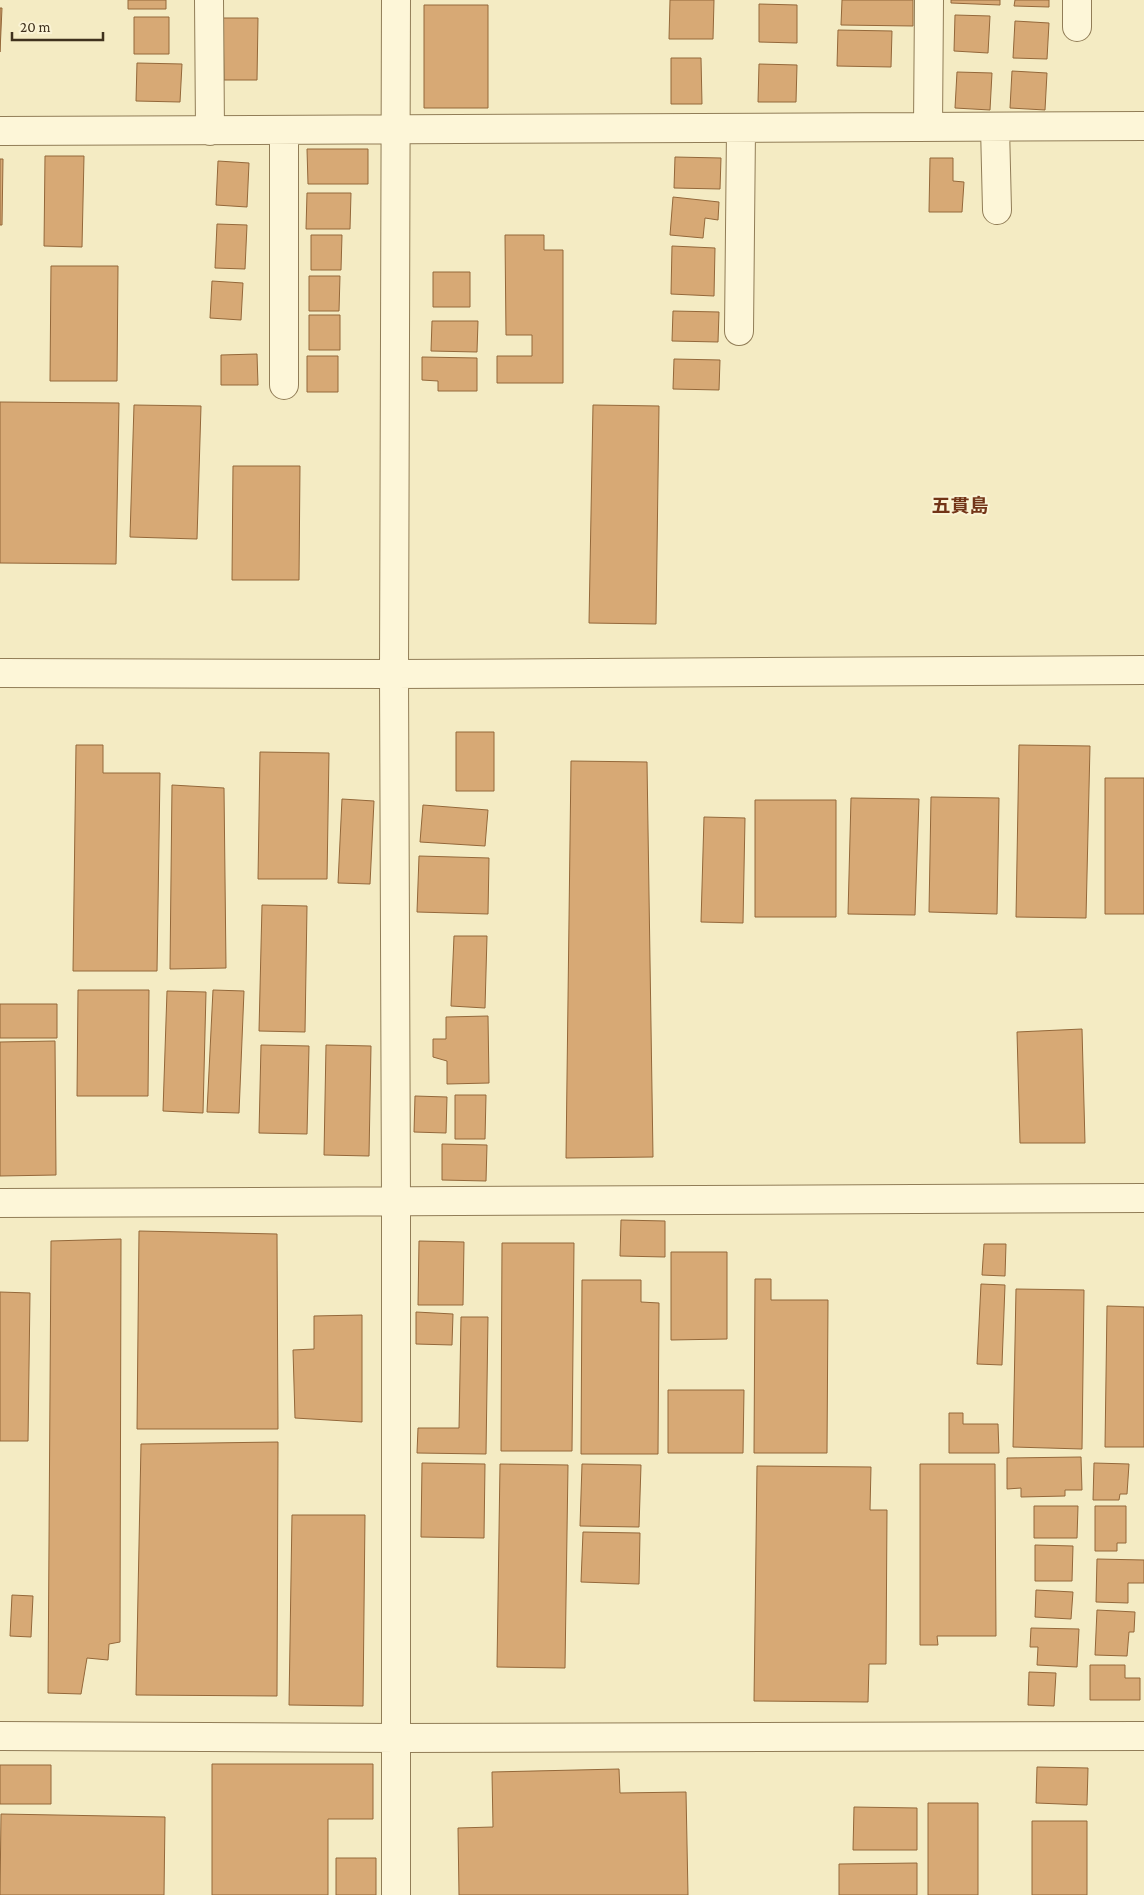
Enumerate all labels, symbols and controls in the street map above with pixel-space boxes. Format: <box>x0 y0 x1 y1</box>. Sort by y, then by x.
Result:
scale bar <box>12 10 104 42</box>
text: 20 m <box>20 19 51 35</box>
district label: 五貫島 <box>931 495 989 516</box>

